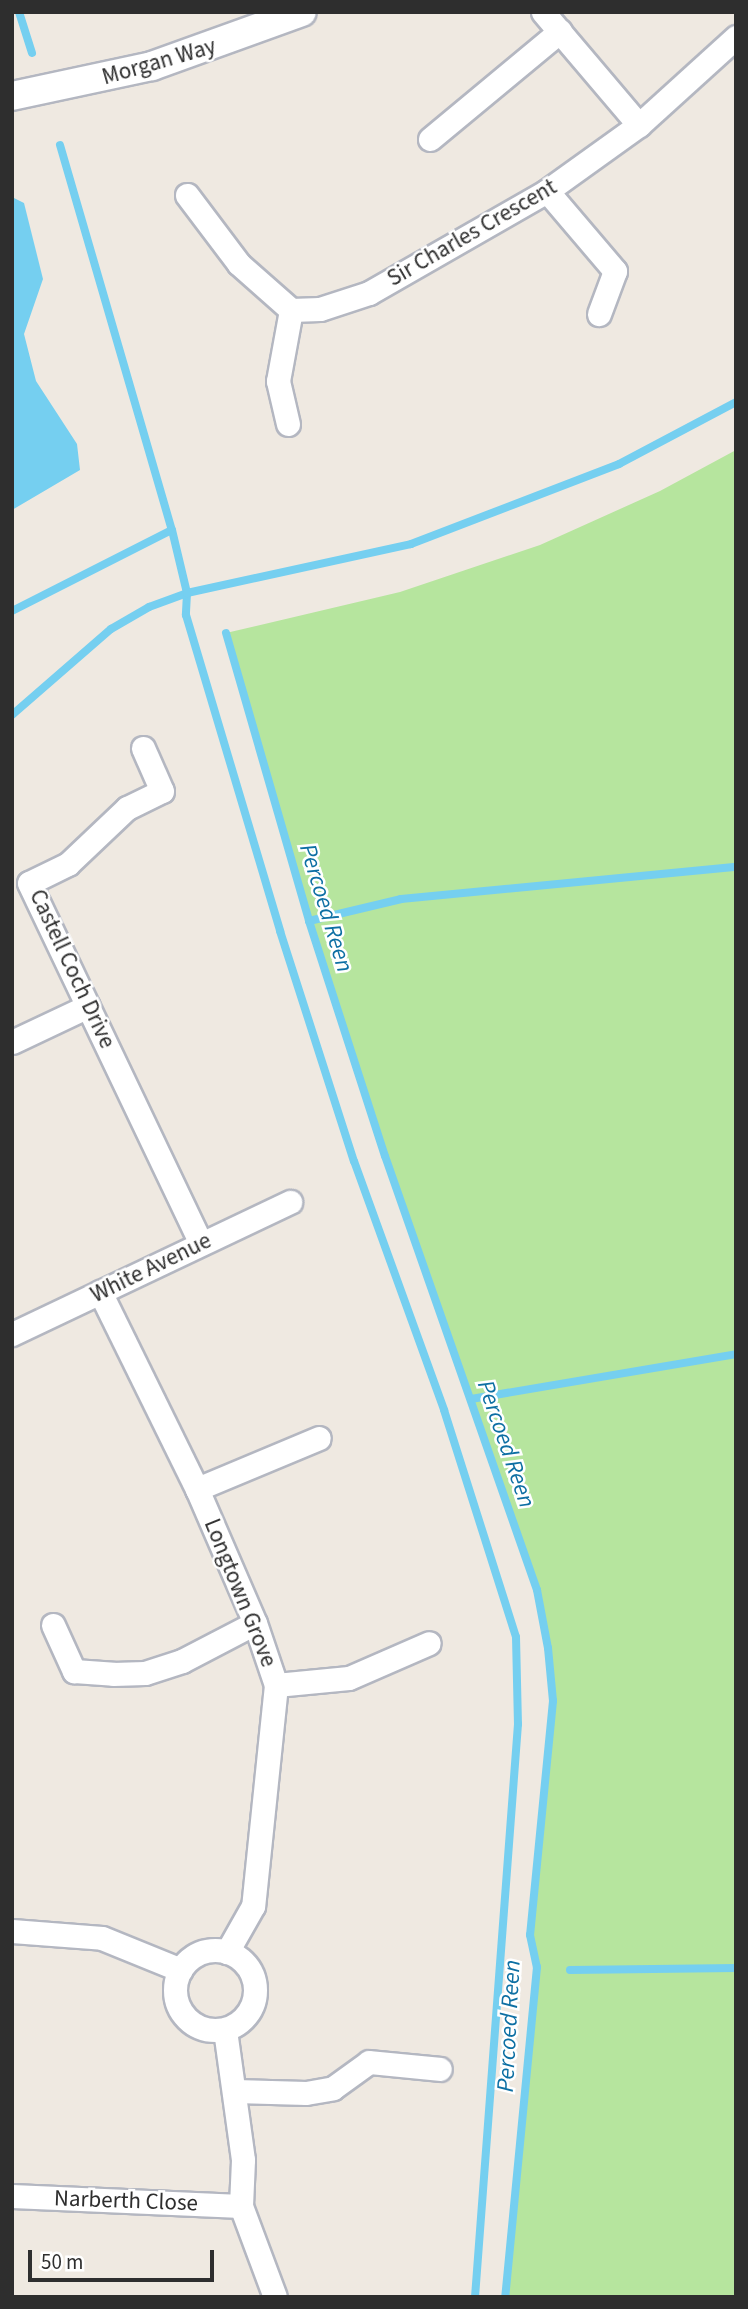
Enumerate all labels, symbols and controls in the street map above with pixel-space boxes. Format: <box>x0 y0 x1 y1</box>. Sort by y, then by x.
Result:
street label: Morgan Way <box>99 33 219 91</box>
street label: Sir Charles Crescent <box>382 173 562 293</box>
water label: Percoed Reen <box>293 840 359 976</box>
street label: Castell Coch Drive <box>23 885 121 1053</box>
street label: White Avenue <box>86 1227 216 1309</box>
water label: Percoed Reen <box>471 1377 541 1511</box>
street label: Longtown Grove <box>198 1515 282 1671</box>
water label: Percoed Reen <box>491 1959 527 2093</box>
street label: Narberth Close <box>54 2185 198 2217</box>
scale bar <box>32 2236 217 2280</box>
text: 50 m <box>41 2247 83 2277</box>

